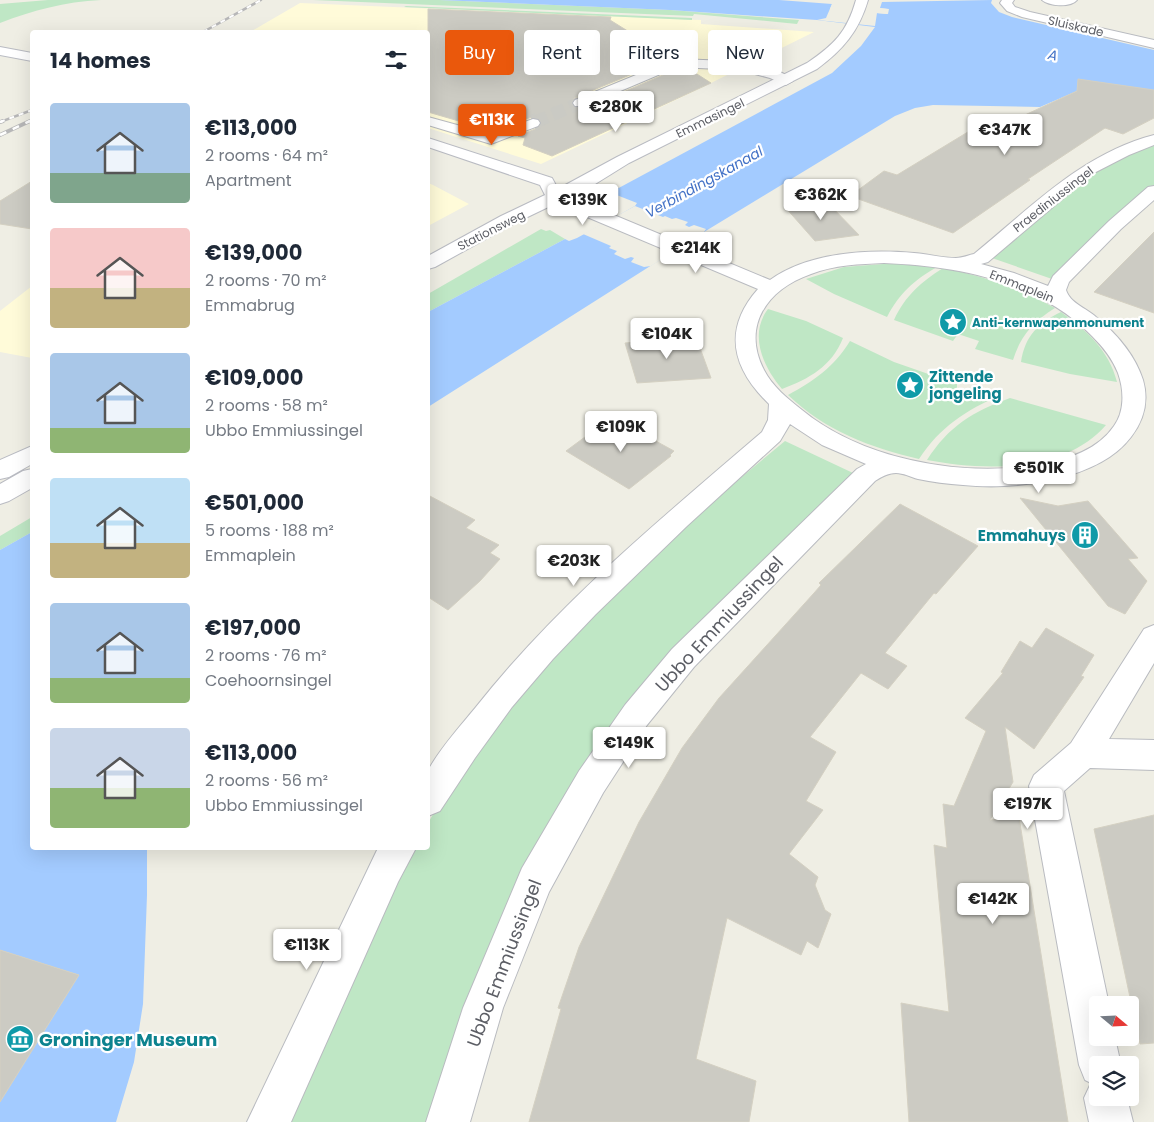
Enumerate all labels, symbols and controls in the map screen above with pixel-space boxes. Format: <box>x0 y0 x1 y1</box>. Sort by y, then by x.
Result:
street label: Sluiskade <box>1046 11 1106 41</box>
chip: Buy <box>445 30 514 75</box>
chip: Rent <box>524 30 600 75</box>
chip: Filters <box>610 30 698 75</box>
chip: New <box>708 30 782 75</box>
water label: A <box>1045 44 1060 66</box>
text: 14 homes <box>50 46 151 75</box>
icon: filters <box>382 46 410 74</box>
pin: €280K <box>581 90 651 133</box>
street label: Emmasingel <box>673 94 747 142</box>
text: €280K <box>589 95 643 118</box>
pin: €113K <box>457 104 527 146</box>
text: €113K <box>469 108 515 131</box>
text: €113,000 <box>205 113 297 142</box>
pin: €347K <box>970 114 1040 156</box>
text: €347K <box>979 118 1031 141</box>
icon: home <box>90 123 150 183</box>
water label: Verbindingskanaal <box>641 141 767 223</box>
text: 2 rooms · 64 m² <box>205 144 328 167</box>
street label: Praediniussingel <box>1009 162 1097 236</box>
text: Apartment <box>205 169 292 192</box>
pin: €362K <box>786 178 856 221</box>
text: €362K <box>795 183 847 206</box>
pin: €139K <box>548 184 618 226</box>
text: €139K <box>558 188 608 211</box>
street label: Stationsweg <box>454 206 528 254</box>
pin: €214K <box>661 232 731 274</box>
text: €214K <box>671 236 721 259</box>
text: €139,000 <box>205 238 302 267</box>
icon: home <box>90 248 150 308</box>
street label: Emmaplein <box>987 265 1057 307</box>
text: 2 rooms · 70 m² <box>205 269 327 292</box>
text: Emmabrug <box>205 294 295 317</box>
place icon: Anti-kernwapenmonument <box>938 307 968 337</box>
place label: Anti-kernwapenmonument <box>972 314 1144 331</box>
pin: €104K <box>632 318 702 360</box>
text: €104K <box>641 322 693 345</box>
text: €109,000 <box>205 363 303 392</box>
place label: Zittende jongeling <box>928 366 1002 404</box>
place icon: Zittende jongeling <box>895 370 925 400</box>
icon: home <box>90 373 150 433</box>
text: 2 rooms · 58 m² <box>205 394 328 417</box>
pin: €109K <box>586 410 656 453</box>
text: €109K <box>596 415 646 438</box>
text: Ubbo Emmiussingel <box>205 419 363 442</box>
pin: €501K <box>1004 452 1074 494</box>
text: €501K <box>1014 456 1064 479</box>
text: €501,000 <box>205 488 304 517</box>
icon: home <box>90 498 150 558</box>
text: 5 rooms · 188 m² <box>205 519 334 542</box>
building icon: Emmahuys <box>1070 520 1100 550</box>
place label: Emmahuys <box>978 525 1066 546</box>
text: Emmaplein <box>205 544 296 567</box>
pin: €203K <box>539 544 609 587</box>
text: €203K <box>547 549 601 572</box>
street label: Ubbo Emmiussingel <box>649 551 789 697</box>
text: €197,000 <box>205 613 301 642</box>
icon: home <box>90 623 150 683</box>
text: 2 rooms · 76 m² <box>205 644 327 667</box>
text: Coehoornsingel <box>205 669 332 692</box>
pin: €149K <box>594 726 664 769</box>
text: €149K <box>604 731 654 754</box>
text: €113,000 <box>205 738 297 767</box>
icon: home <box>90 748 150 808</box>
text: 2 rooms · 56 m² <box>205 769 328 792</box>
pin: €197K <box>993 788 1063 830</box>
text: €197K <box>1004 792 1052 815</box>
text: Ubbo Emmiussingel <box>205 794 363 817</box>
street label: Ubbo Emmiussingel <box>461 876 547 1050</box>
pin: €142K <box>958 882 1028 925</box>
text: €142K <box>968 887 1018 910</box>
pin: €113K <box>272 928 342 971</box>
text: €113K <box>284 933 330 956</box>
north arrow <box>1089 996 1139 1046</box>
map controls <box>1089 996 1139 1106</box>
museum icon: Groninger Museum <box>5 1024 35 1054</box>
place label: Groninger Museum <box>39 1027 217 1052</box>
button: layers <box>1089 1056 1139 1106</box>

